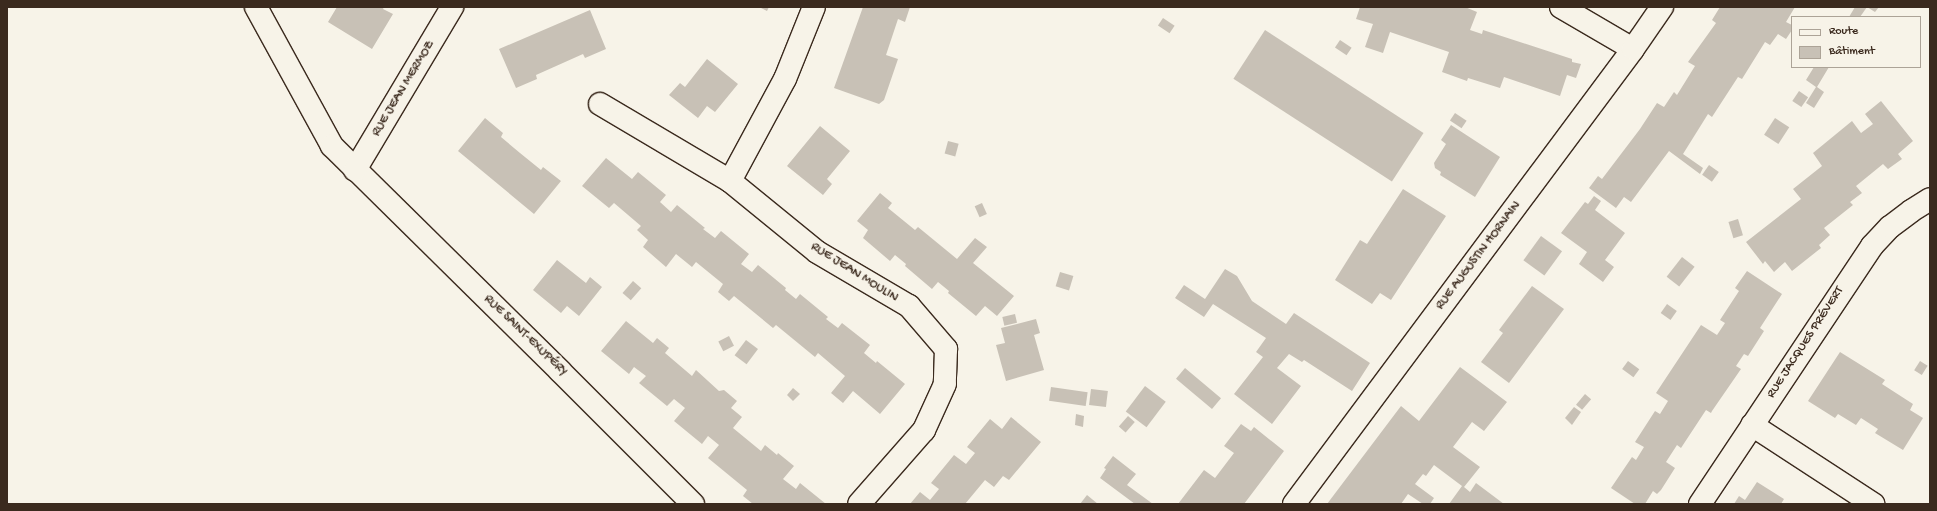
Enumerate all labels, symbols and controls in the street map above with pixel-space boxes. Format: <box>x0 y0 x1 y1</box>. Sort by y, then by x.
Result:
legend <box>1791 16 1921 68</box>
text: Route <box>1829 25 1858 39</box>
street label: RUE JEAN MERMOZ <box>369 38 439 140</box>
text: Bâtiment <box>1829 45 1875 59</box>
street label: RUE AUGUSTIN HORNAIN <box>1433 199 1525 313</box>
street label: RUE JEAN MOULIN <box>807 240 901 306</box>
street label: RUE JACQUES PRÉVERT <box>1764 284 1848 402</box>
street label: RUE SAINT-EXUPÉRY <box>480 292 570 380</box>

